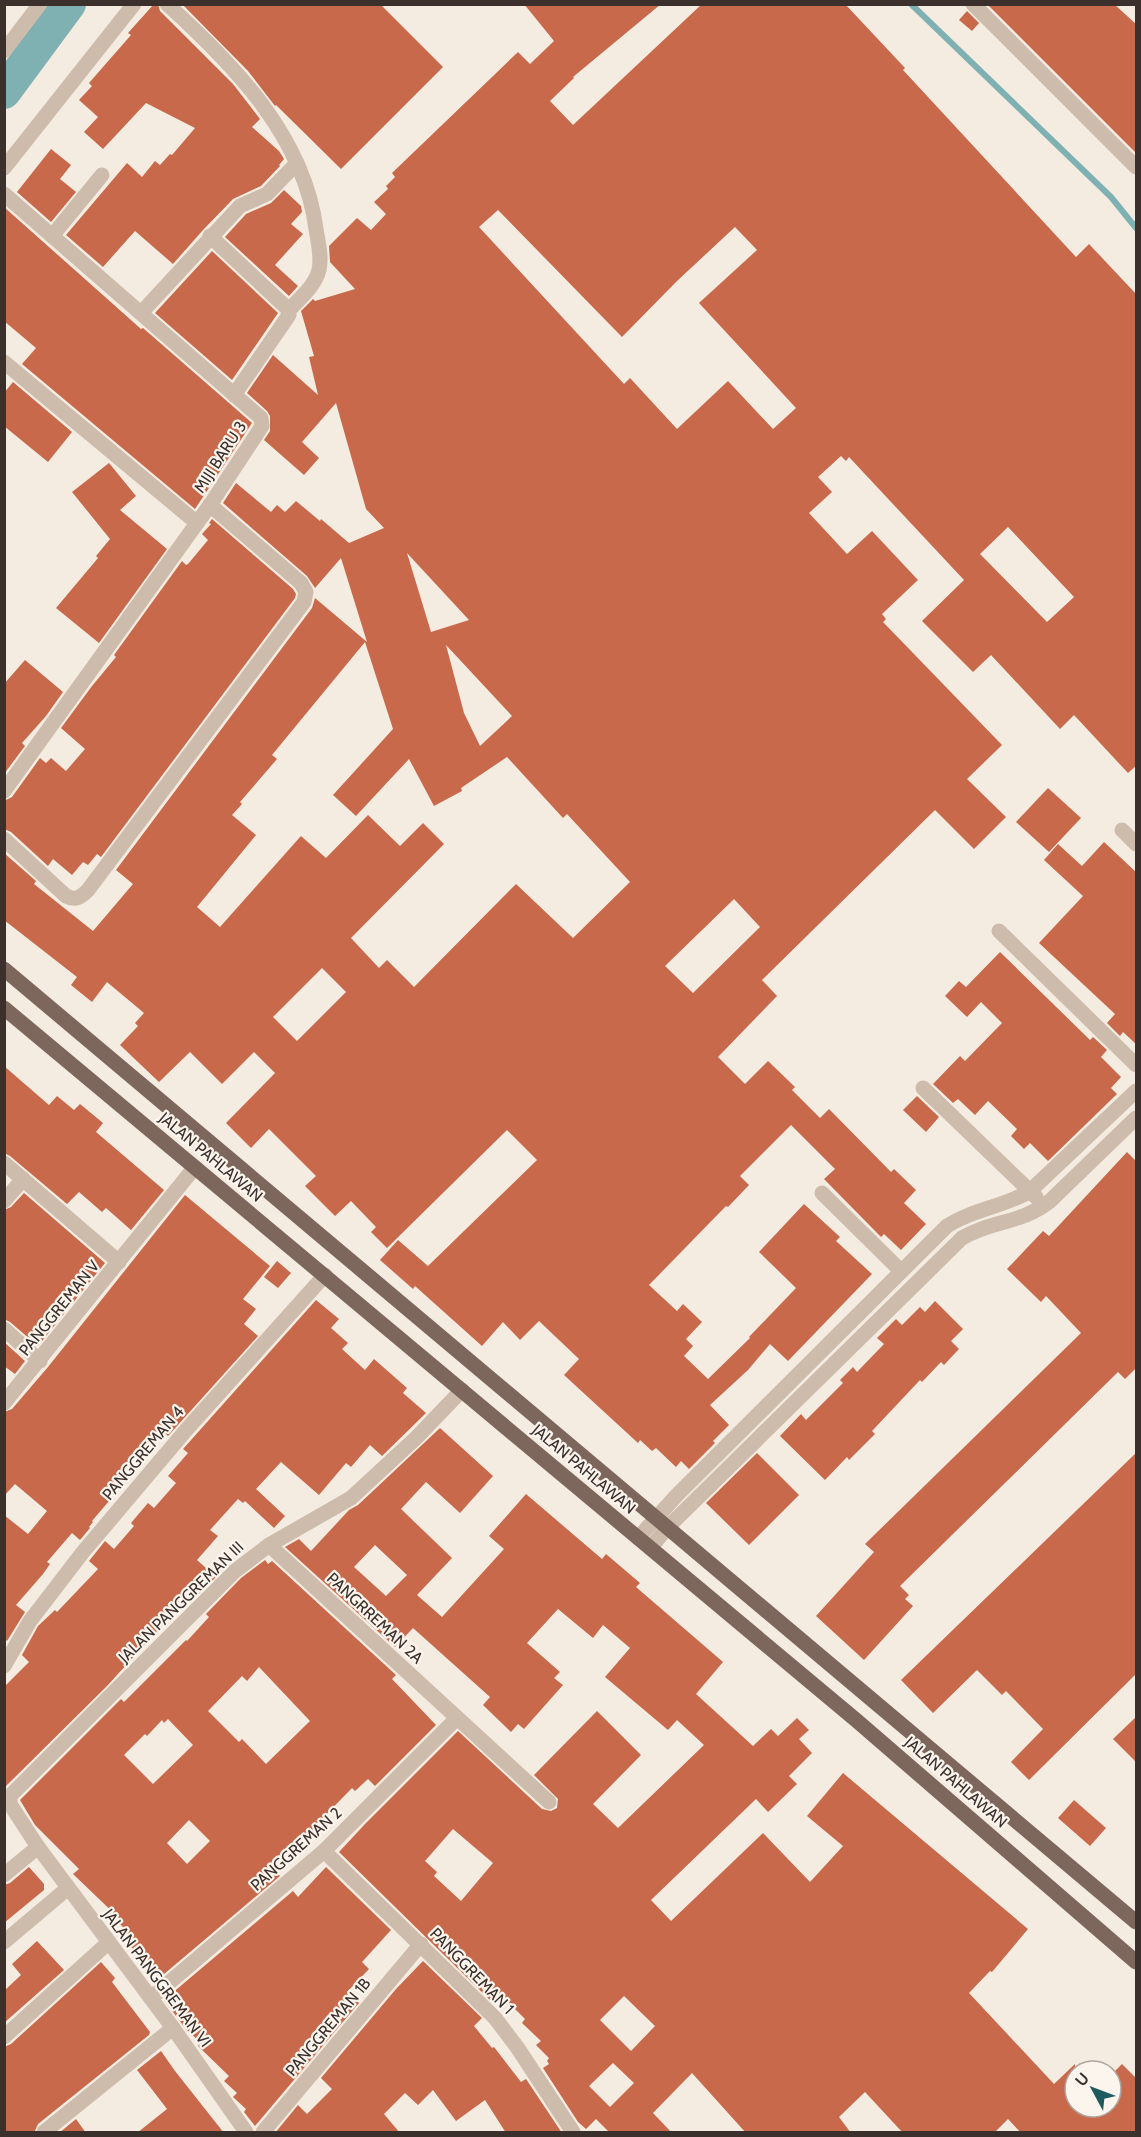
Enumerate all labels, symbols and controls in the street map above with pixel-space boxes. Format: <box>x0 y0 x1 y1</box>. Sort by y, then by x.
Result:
street label: MIJI BARU 3 <box>190 418 250 496</box>
street label: JALAN PAHLAWAN <box>155 1108 267 1206</box>
street label: PANGGREMAN V <box>15 1256 103 1359</box>
street label: PANGGREMAN 4 <box>98 1402 188 1504</box>
street label: JALAN PAHLAWAN <box>528 1420 640 1518</box>
street label: JALAN PANGGREMAN III <box>114 1537 247 1667</box>
street label: PANGRREMAN 2A <box>323 1569 427 1667</box>
street label: JALAN PAHLAWAN <box>900 1732 1011 1832</box>
street label: PANGGREMAN 2 <box>247 1803 345 1895</box>
street label: JALAN PANGGREMAN VI <box>98 1904 215 2051</box>
street label: PANGGREMAN 1 <box>426 1924 518 2018</box>
street label: PANGGREMAN 1B <box>281 1974 375 2080</box>
north arrow <box>1063 2059 1123 2119</box>
text: U <box>1071 2069 1093 2090</box>

